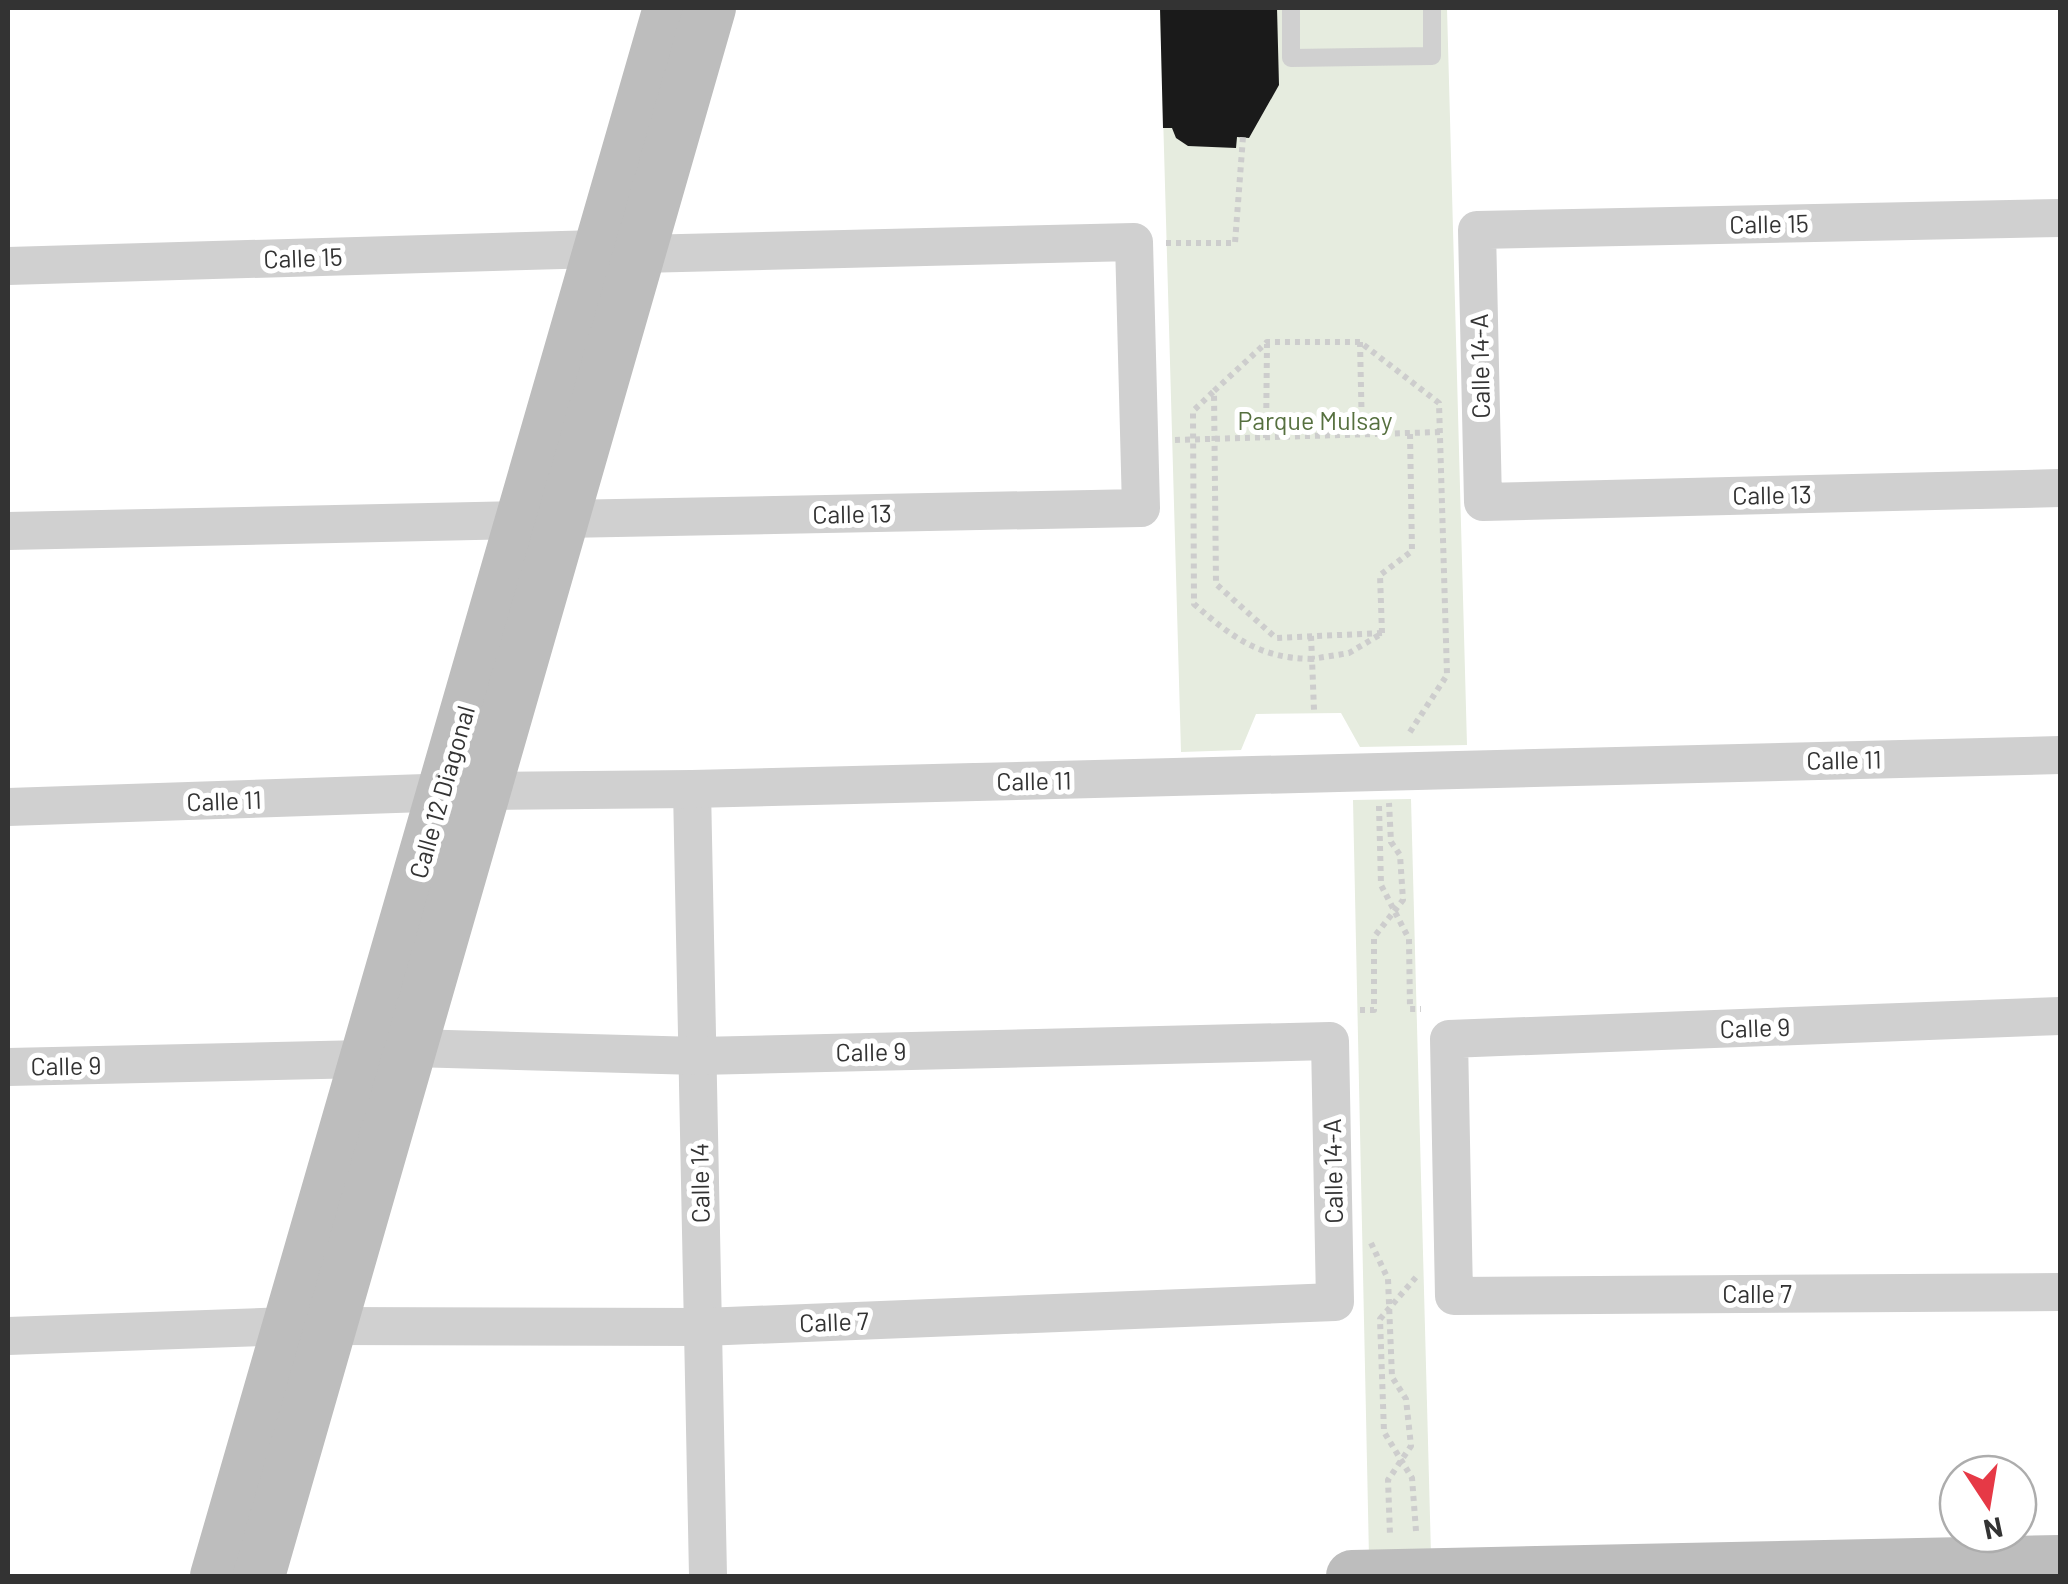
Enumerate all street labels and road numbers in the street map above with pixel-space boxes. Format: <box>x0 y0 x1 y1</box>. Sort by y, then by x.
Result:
street label: Calle 15 <box>1729 207 1809 239</box>
street label: Calle 15 <box>263 241 343 273</box>
street label: Calle 14-A <box>1463 313 1495 419</box>
street label: Calle 13 <box>1732 478 1812 510</box>
street label: Calle 13 <box>812 497 892 529</box>
street label: Calle 12 Diagonal <box>402 702 480 882</box>
street label: Calle 11 <box>1806 743 1882 775</box>
street label: Calle 11 <box>996 764 1072 796</box>
street label: Calle 11 <box>186 784 262 816</box>
street label: Calle 9 <box>1719 1011 1791 1043</box>
street label: Calle 9 <box>835 1035 907 1067</box>
street label: Calle 9 <box>30 1049 102 1081</box>
street label: Calle 14-A <box>1316 1118 1348 1224</box>
street label: Calle 14 <box>683 1143 715 1223</box>
street label: Calle 7 <box>1722 1278 1792 1308</box>
street label: Calle 7 <box>799 1305 869 1337</box>

